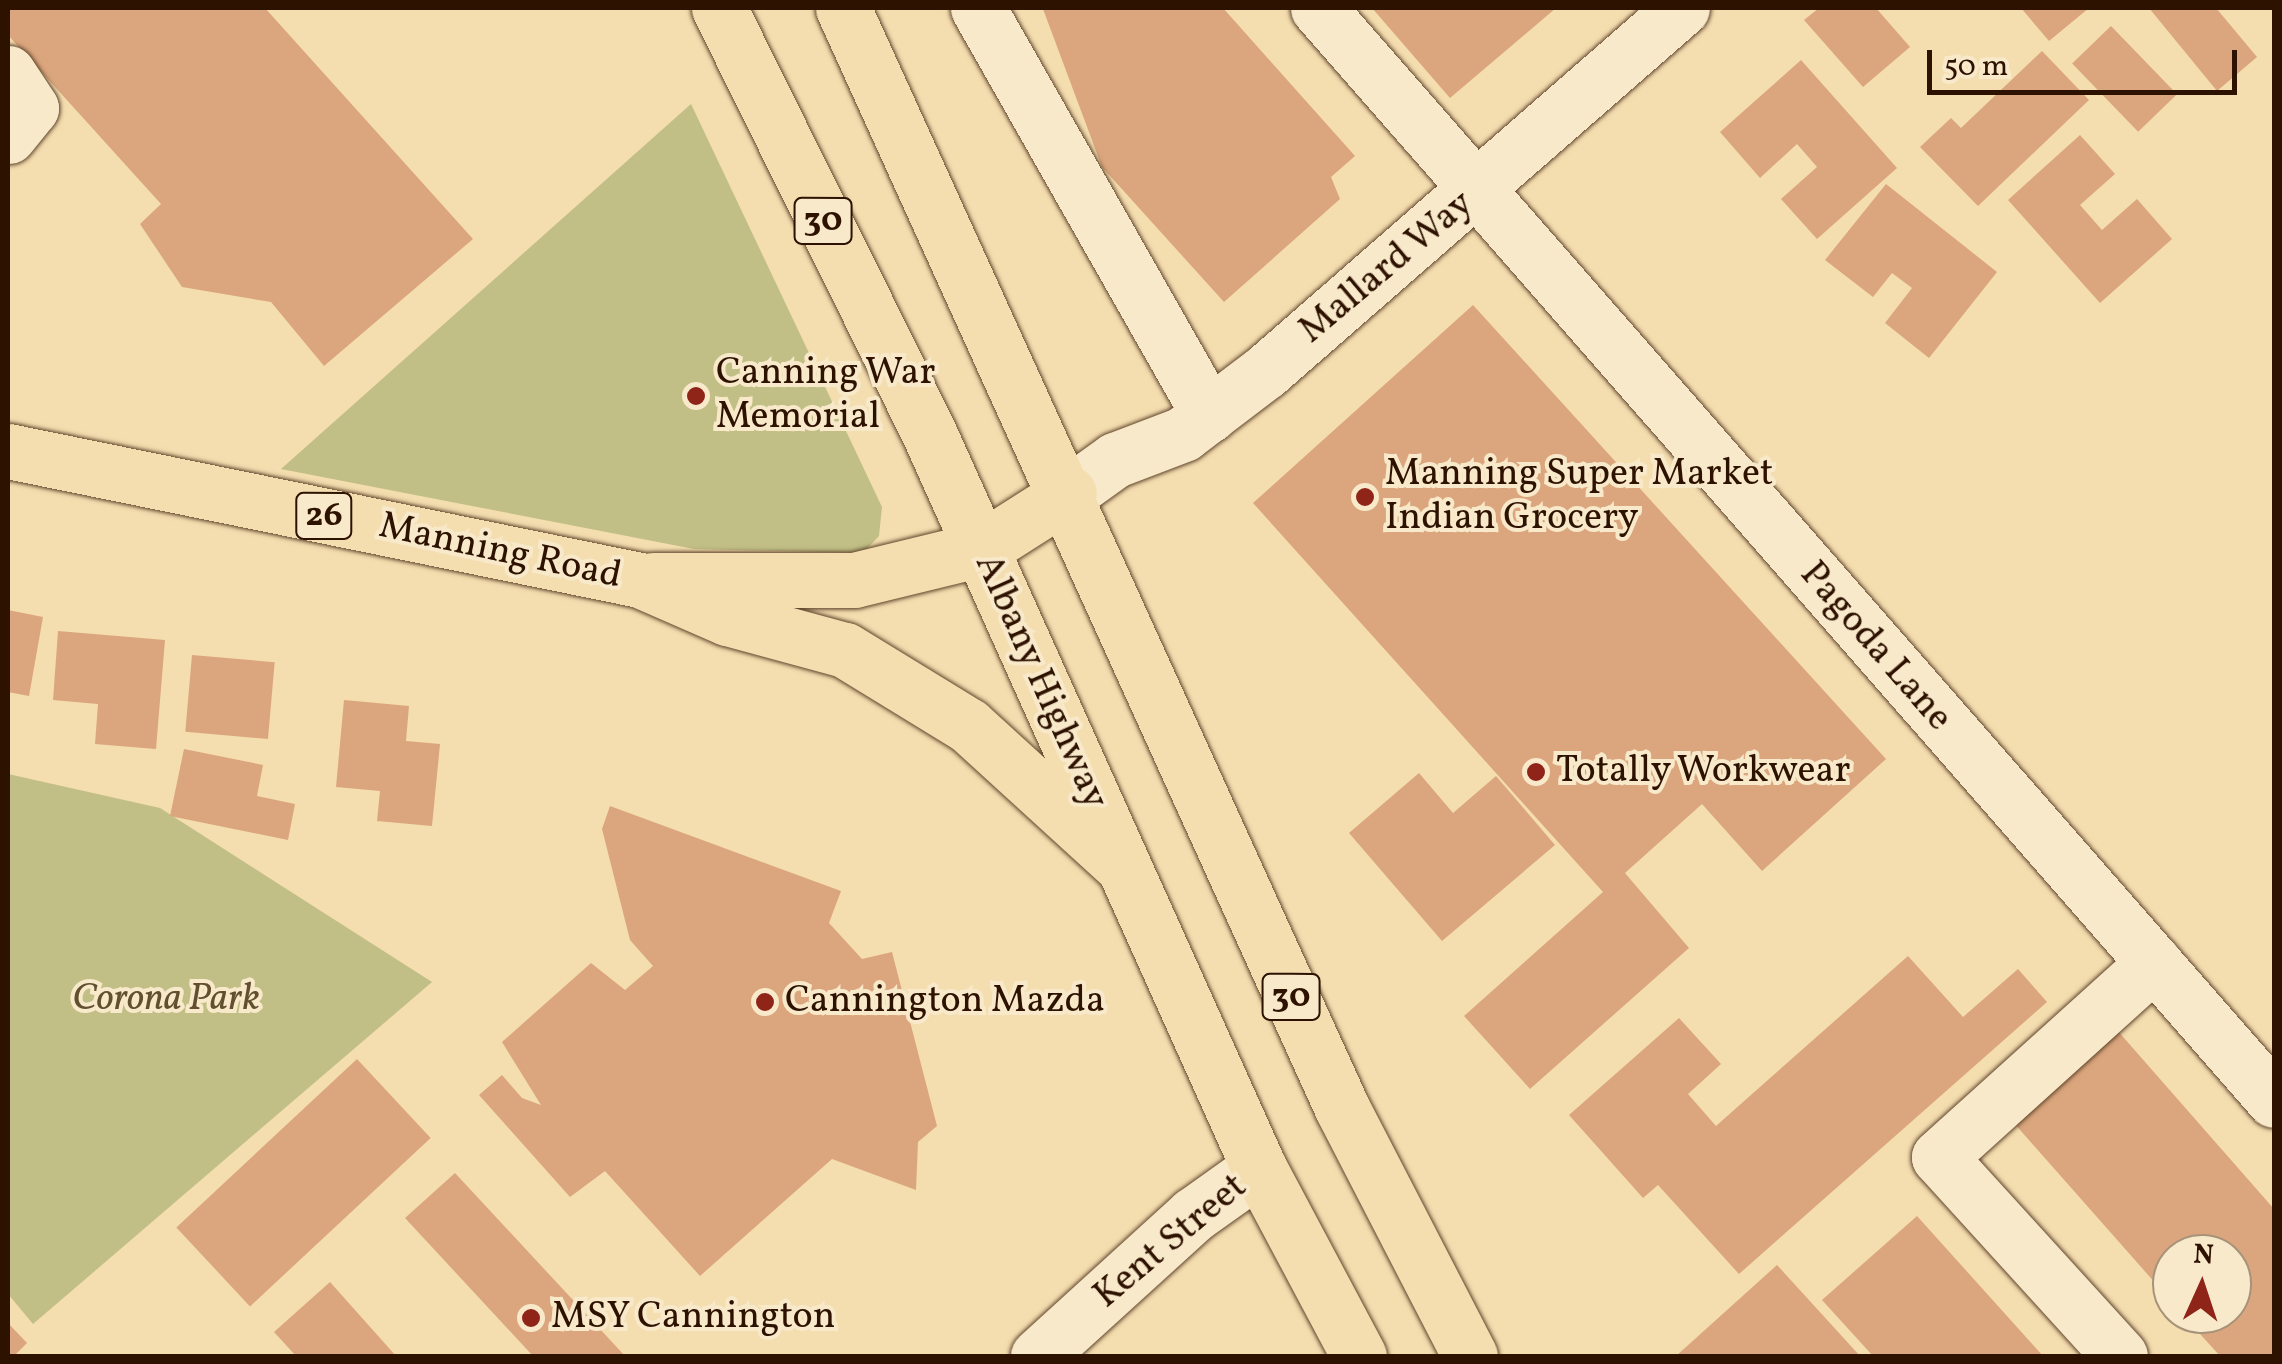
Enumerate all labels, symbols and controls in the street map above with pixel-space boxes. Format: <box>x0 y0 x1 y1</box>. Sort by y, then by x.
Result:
scale bar <box>1932 30 2242 92</box>
text: 50 m <box>1944 46 2008 88</box>
street label: Mallard Way <box>1290 182 1484 354</box>
road number: 30 <box>793 191 853 251</box>
place label: Canning War Memorial <box>716 351 937 440</box>
marker: Canning War Memorial <box>685 385 707 407</box>
place label: Manning Super Market Indian Grocery <box>1385 452 1773 542</box>
road number: 26 <box>294 486 354 546</box>
marker: Manning Super Market Indian Grocery <box>1354 486 1376 508</box>
street label: Manning Road <box>375 504 625 600</box>
street label: Albany Highway <box>963 547 1117 817</box>
street label: Pagoda Lane <box>1789 553 1961 741</box>
place label: Totally Workwear <box>1556 749 1853 795</box>
marker: Totally Workwear <box>1525 761 1547 783</box>
road number: 30 <box>1261 967 1321 1027</box>
park label: Corona Park <box>72 977 260 1023</box>
place label: Cannington Mazda <box>785 979 1105 1025</box>
marker: Cannington Mazda <box>754 991 776 1013</box>
street label: Kent Street <box>1085 1165 1257 1319</box>
north arrow <box>2152 1234 2252 1334</box>
text: N <box>2192 1236 2215 1276</box>
place label: MSY Cannington <box>551 1295 837 1341</box>
marker: MSY Cannington <box>520 1307 542 1329</box>

